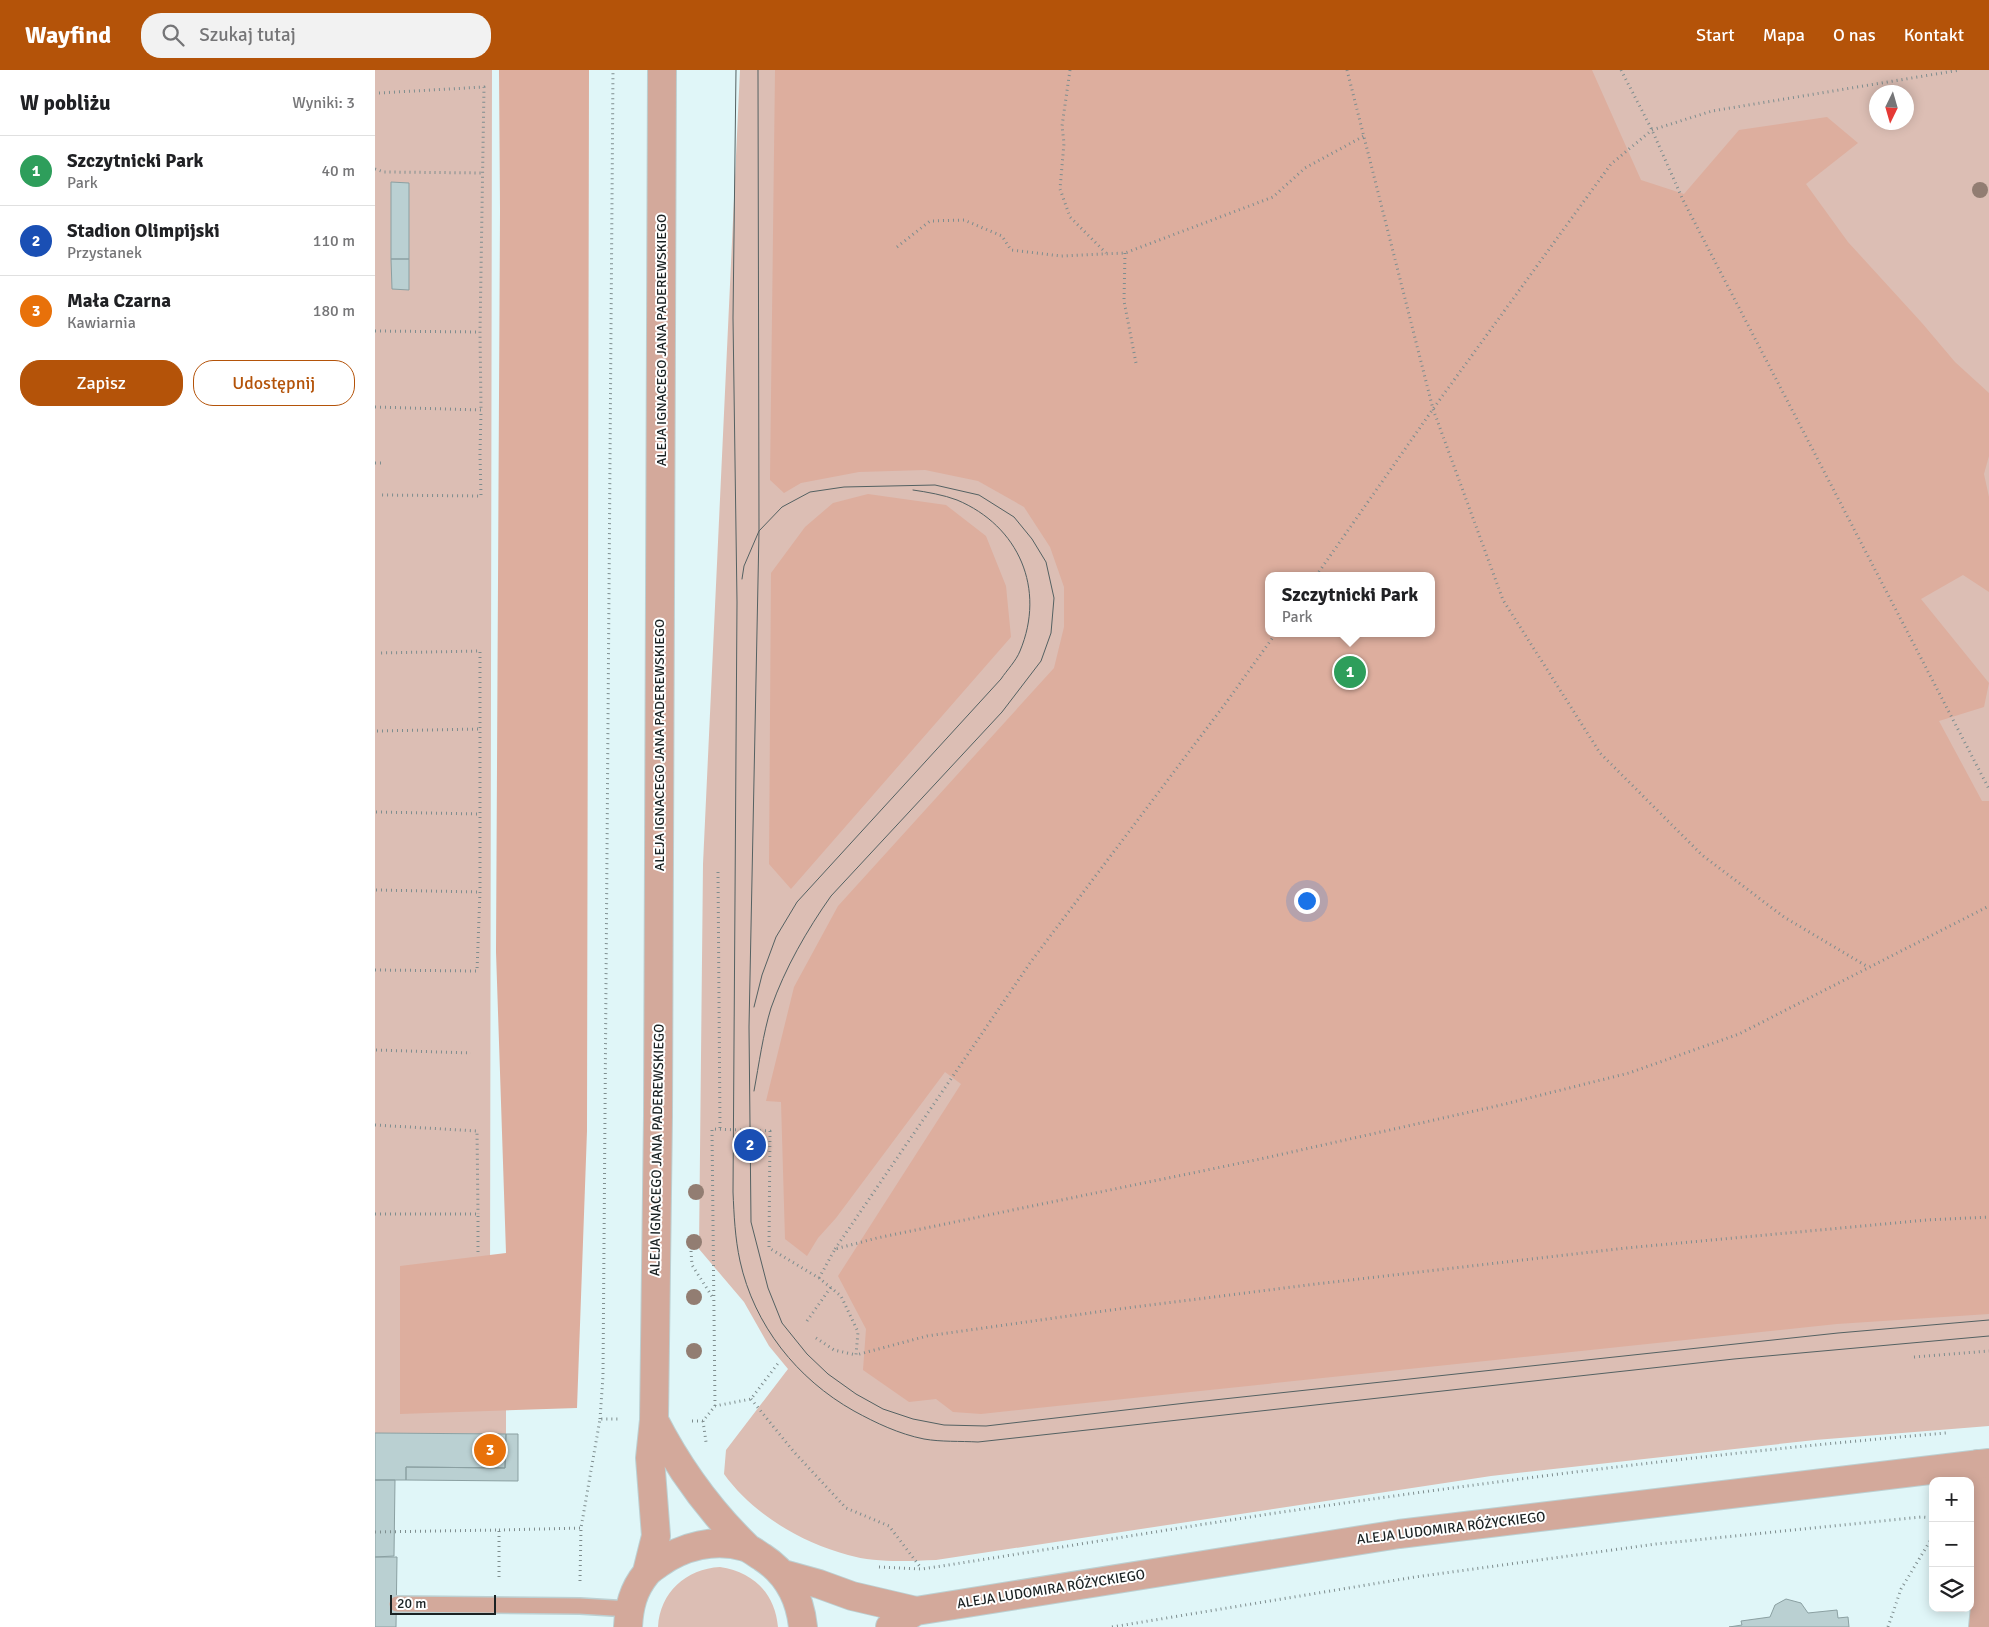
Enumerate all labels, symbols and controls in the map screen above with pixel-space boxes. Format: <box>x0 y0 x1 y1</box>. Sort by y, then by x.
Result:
search box <box>141 13 491 58</box>
text: Wayfind <box>25 20 111 50</box>
icon: search <box>159 21 187 49</box>
text: Szukaj tutaj <box>199 23 296 47</box>
text: Start <box>1696 24 1735 46</box>
text: Mapa <box>1763 24 1805 46</box>
text: O nas <box>1833 24 1876 46</box>
text: Kontakt <box>1904 24 1964 46</box>
north arrow <box>1869 85 1914 130</box>
text: W pobliżu <box>20 90 111 116</box>
text: Wyniki: 3 <box>292 93 355 113</box>
text: Szczytnicki Park <box>67 149 203 173</box>
text: 1 <box>32 161 40 181</box>
text: 40 m <box>321 161 355 181</box>
text: Park <box>67 173 98 193</box>
street label: ALEJA IGNACEGO JANA PADEREWSKIEGO <box>653 214 670 466</box>
text: Stadion Olimpijski <box>67 219 220 243</box>
text: 2 <box>32 231 40 251</box>
text: 110 m <box>313 231 355 251</box>
text: Przystanek <box>67 243 142 263</box>
text: Mała Czarna <box>67 289 171 313</box>
text: 3 <box>32 301 40 321</box>
text: 180 m <box>313 301 355 321</box>
text: Kawiarnia <box>67 313 136 333</box>
button: Zapisz <box>20 360 183 406</box>
button: Udostępnij <box>193 360 355 406</box>
popup <box>1265 572 1435 637</box>
text: Szczytnicki Park <box>1282 583 1418 607</box>
text: Park <box>1282 607 1313 627</box>
street label: ALEJA IGNACEGO JANA PADEREWSKIEGO <box>651 619 668 871</box>
pin: 1 <box>1334 653 1366 691</box>
your location <box>1294 888 1320 914</box>
street label: ALEJA IGNACEGO JANA PADEREWSKIEGO <box>646 1024 668 1276</box>
pin: 2 <box>734 1126 766 1164</box>
pin: 3 <box>474 1431 506 1469</box>
map controls <box>1929 1477 1974 1612</box>
button: + <box>1929 1477 1974 1522</box>
street label: ALEJA LUDOMIRA RÓŻYCKIEGO <box>1356 1508 1546 1548</box>
button: − <box>1929 1522 1974 1567</box>
street label: ALEJA LUDOMIRA RÓŻYCKIEGO <box>956 1566 1146 1612</box>
button: layers <box>1929 1567 1974 1612</box>
scale bar <box>390 1592 496 1615</box>
text: 20 m <box>397 1595 426 1612</box>

